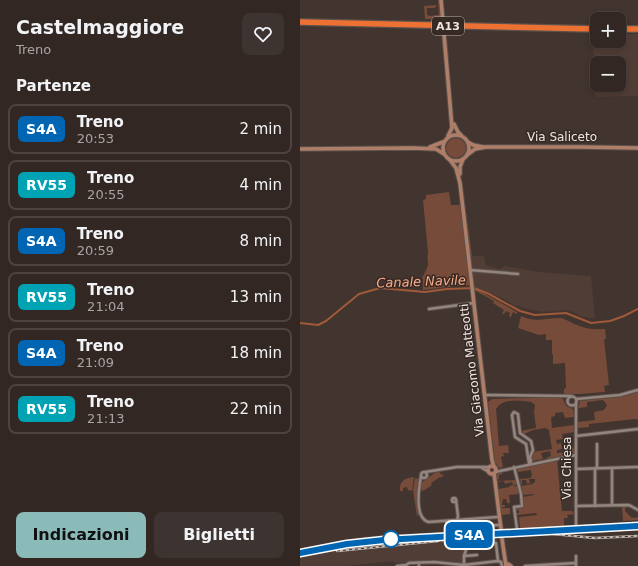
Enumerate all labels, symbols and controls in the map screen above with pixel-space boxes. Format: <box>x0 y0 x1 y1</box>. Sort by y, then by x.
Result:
map controls <box>590 12 626 92</box>
button: + <box>590 12 626 48</box>
button: heart <box>242 13 284 55</box>
text: Castelmaggiore <box>16 16 184 38</box>
road number: A13 <box>432 17 464 35</box>
text: Treno <box>16 42 51 57</box>
button: − <box>590 56 626 92</box>
text: Partenze <box>16 77 91 95</box>
text: Treno <box>77 113 124 131</box>
text: 2 min <box>239 120 282 138</box>
text: S4A <box>26 121 57 137</box>
street label: Via Saliceto <box>527 130 597 144</box>
text: 20:53 <box>77 131 114 146</box>
text: Treno <box>87 169 134 187</box>
text: 4 min <box>239 176 282 194</box>
text: RV55 <box>26 177 67 193</box>
text: 20:55 <box>87 187 125 202</box>
text: Treno <box>77 225 124 243</box>
text: 8 min <box>239 232 282 250</box>
text: S4A <box>26 233 57 249</box>
text: 20:59 <box>77 243 114 258</box>
water label: Canale Navile <box>376 272 466 291</box>
text: Treno <box>87 281 134 299</box>
text: 13 min <box>230 288 282 306</box>
text: RV55 <box>26 289 67 305</box>
text: 21:04 <box>87 299 125 314</box>
street label: Via Giacomo Matteotti <box>457 303 487 437</box>
text: Treno <box>77 337 124 355</box>
text: 18 min <box>230 344 282 362</box>
text: S4A <box>26 345 57 361</box>
text: 21:09 <box>77 355 114 370</box>
text: Treno <box>87 393 134 411</box>
text: 22 min <box>230 400 282 418</box>
text: RV55 <box>26 401 67 417</box>
text: 21:13 <box>87 411 125 426</box>
street label: Via Chiesa <box>560 437 574 499</box>
button: Indicazioni <box>16 512 146 558</box>
button: Biglietti <box>154 512 284 558</box>
line badge: S4A <box>446 522 492 548</box>
text: S4A <box>454 527 484 543</box>
unlabelled marker <box>382 530 400 548</box>

